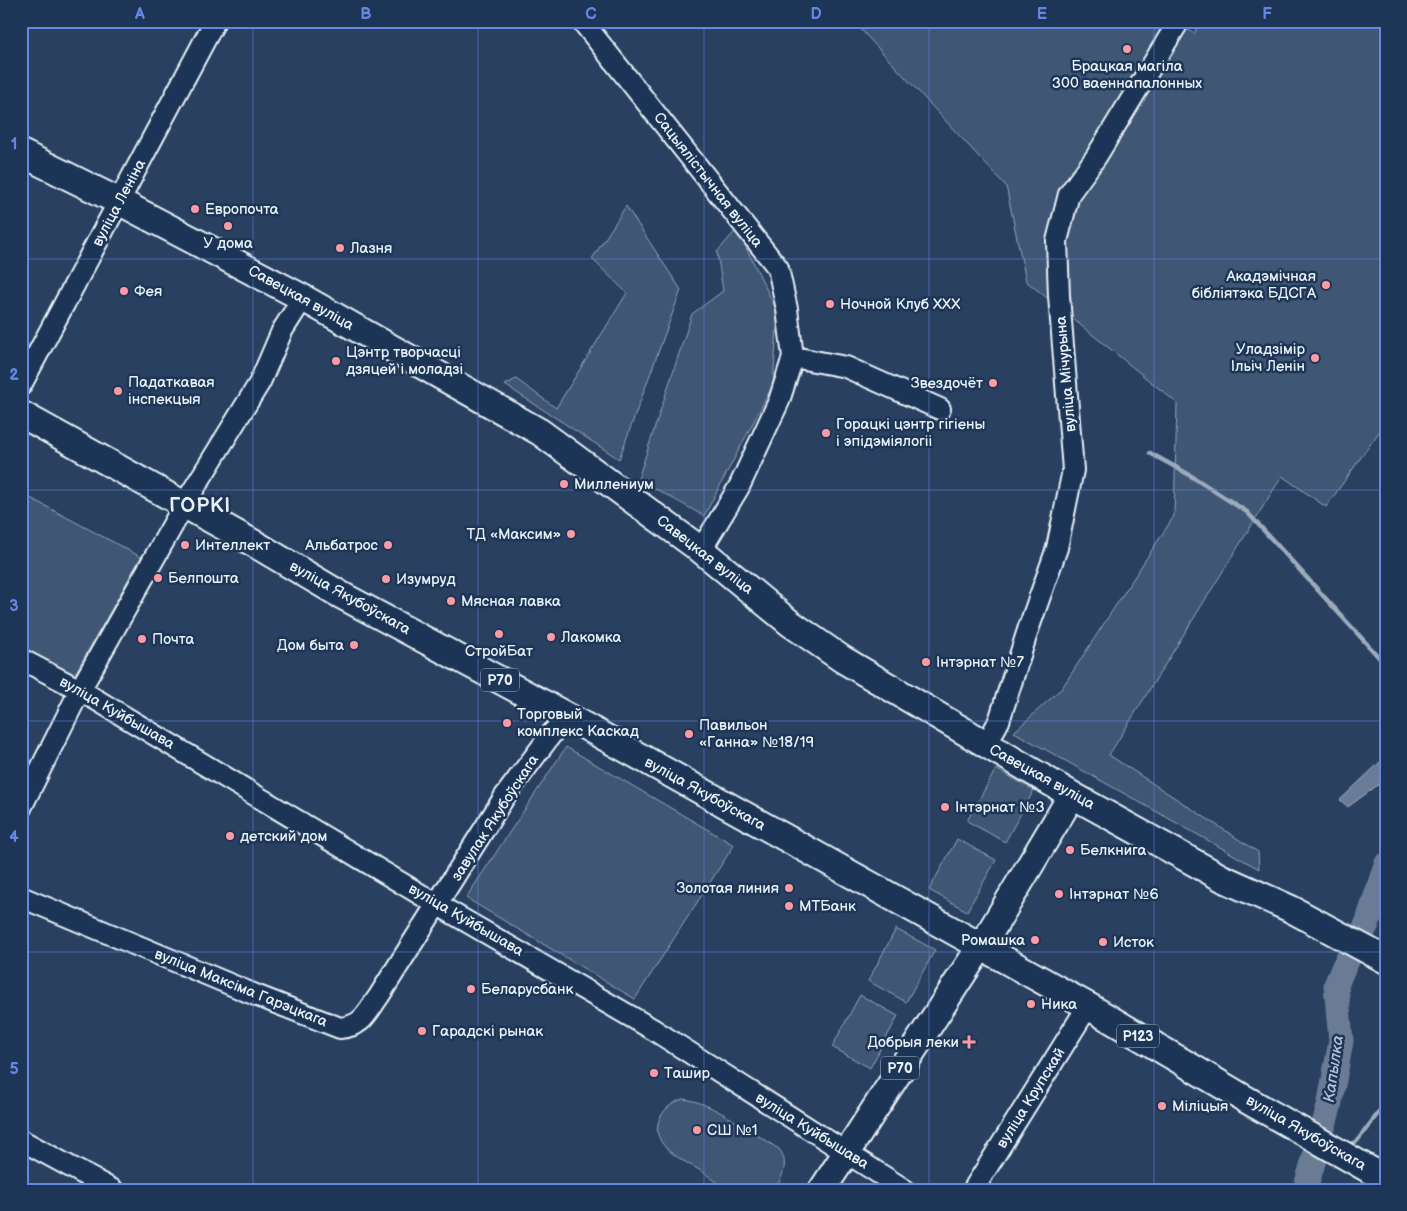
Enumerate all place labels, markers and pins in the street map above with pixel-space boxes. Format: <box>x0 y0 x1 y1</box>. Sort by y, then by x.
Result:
marker: Брацкая магіла 300 ваеннапалонных <box>1121 43 1133 55</box>
place label: Брацкая магіла 300 ваеннапалонных <box>1052 57 1202 93</box>
place label: Европочта <box>205 200 279 219</box>
marker: Европочта <box>189 203 201 215</box>
marker: У дома <box>222 220 234 232</box>
place label: У дома <box>203 234 253 253</box>
place label: Лазня <box>349 239 392 258</box>
marker: Лазня <box>334 242 346 254</box>
place label: Акадэмічная бібліятэка БДСГА <box>1192 267 1317 303</box>
marker: Акадэмічная бібліятэка БДСГА <box>1320 279 1332 291</box>
place label: Фея <box>134 282 162 301</box>
marker: Фея <box>118 285 130 297</box>
place label: Ночной Клуб ХХХ <box>840 295 960 314</box>
marker: Ночной Клуб ХХХ <box>824 298 836 310</box>
place label: Уладзімір Ільіч Ленін <box>1231 340 1306 376</box>
place label: Цэнтр творчасці дзяцей і моладзі <box>346 343 463 379</box>
marker: Уладзімір Ільіч Ленін <box>1309 352 1321 364</box>
marker: Цэнтр творчасці дзяцей і моладзі <box>330 355 342 367</box>
place label: Падаткавая інспекцыя <box>128 373 215 409</box>
place label: Звездочёт <box>911 374 983 393</box>
marker: Звездочёт <box>987 377 999 389</box>
marker: Падаткавая інспекцыя <box>112 385 124 397</box>
place label: Горацкі цэнтр гігіены і эпідэміялогіі <box>836 415 985 451</box>
marker: Горацкі цэнтр гігіены і эпідэміялогіі <box>820 427 832 439</box>
place label: Миллениум <box>574 475 654 494</box>
marker: Миллениум <box>558 478 570 490</box>
place label: ТД «Максим» <box>467 525 561 544</box>
marker: ТД «Максим» <box>565 528 577 540</box>
place label: Интеллект <box>195 536 270 555</box>
place label: Альбатрос <box>304 536 379 555</box>
marker: Интеллект <box>179 539 191 551</box>
marker: Альбатрос <box>382 539 394 551</box>
place label: Белпошта <box>168 569 239 588</box>
place label: Изумруд <box>396 570 456 589</box>
marker: Белпошта <box>152 572 164 584</box>
marker: Изумруд <box>380 573 392 585</box>
place label: Мясная лавка <box>461 592 561 611</box>
marker: Мясная лавка <box>445 595 457 607</box>
marker: СтройБат <box>493 628 505 640</box>
place label: Лакомка <box>560 628 622 647</box>
place label: Почта <box>152 630 194 649</box>
marker: Лакомка <box>545 631 557 643</box>
marker: Почта <box>136 633 148 645</box>
place label: Дом быта <box>277 636 344 655</box>
marker: Дом быта <box>348 639 360 651</box>
place label: СтройБат <box>465 642 533 661</box>
place label: Інтэрнат №7 <box>936 653 1024 672</box>
marker: Інтэрнат №7 <box>920 656 932 668</box>
place label: Торговый комплекс Каскад <box>517 705 639 741</box>
place label: Павильон «Ганна» №18/19 <box>699 716 814 752</box>
marker: Торговый комплекс Каскад <box>501 717 513 729</box>
marker: Павильон «Ганна» №18/19 <box>683 728 695 740</box>
place label: Інтэрнат №3 <box>955 798 1045 817</box>
marker: Інтэрнат №3 <box>939 801 951 813</box>
place label: детский дом <box>240 827 327 846</box>
marker: детский дом <box>224 830 236 842</box>
place label: Белкнига <box>1080 841 1147 860</box>
marker: Белкнига <box>1064 844 1076 856</box>
place label: Золотая линия <box>676 879 779 898</box>
marker: Золотая линия <box>783 882 795 894</box>
place label: Інтэрнат №6 <box>1069 885 1159 904</box>
marker: Інтэрнат №6 <box>1053 888 1065 900</box>
place label: МТБанк <box>799 897 856 916</box>
marker: МТБанк <box>783 900 795 912</box>
place label: Ромашка <box>961 931 1025 950</box>
place label: Исток <box>1113 933 1154 952</box>
marker: Ромашка <box>1029 934 1041 946</box>
marker: Исток <box>1097 936 1109 948</box>
place label: Беларусбанк <box>481 980 573 999</box>
marker: Беларусбанк <box>465 983 477 995</box>
place label: Ника <box>1041 995 1077 1014</box>
marker: Ника <box>1025 998 1037 1010</box>
place label: Гарадскі рынак <box>432 1022 543 1041</box>
marker: Гарадскі рынак <box>416 1025 428 1037</box>
place label: Добрыя леки <box>867 1033 959 1052</box>
marker: Добрыя леки <box>963 1036 975 1048</box>
place label: Ташир <box>664 1064 711 1083</box>
marker: Ташир <box>648 1067 660 1079</box>
place label: Міліцыя <box>1172 1097 1228 1116</box>
marker: Міліцыя <box>1156 1100 1168 1112</box>
place label: СШ №1 <box>707 1121 758 1140</box>
marker: СШ №1 <box>691 1124 703 1136</box>

